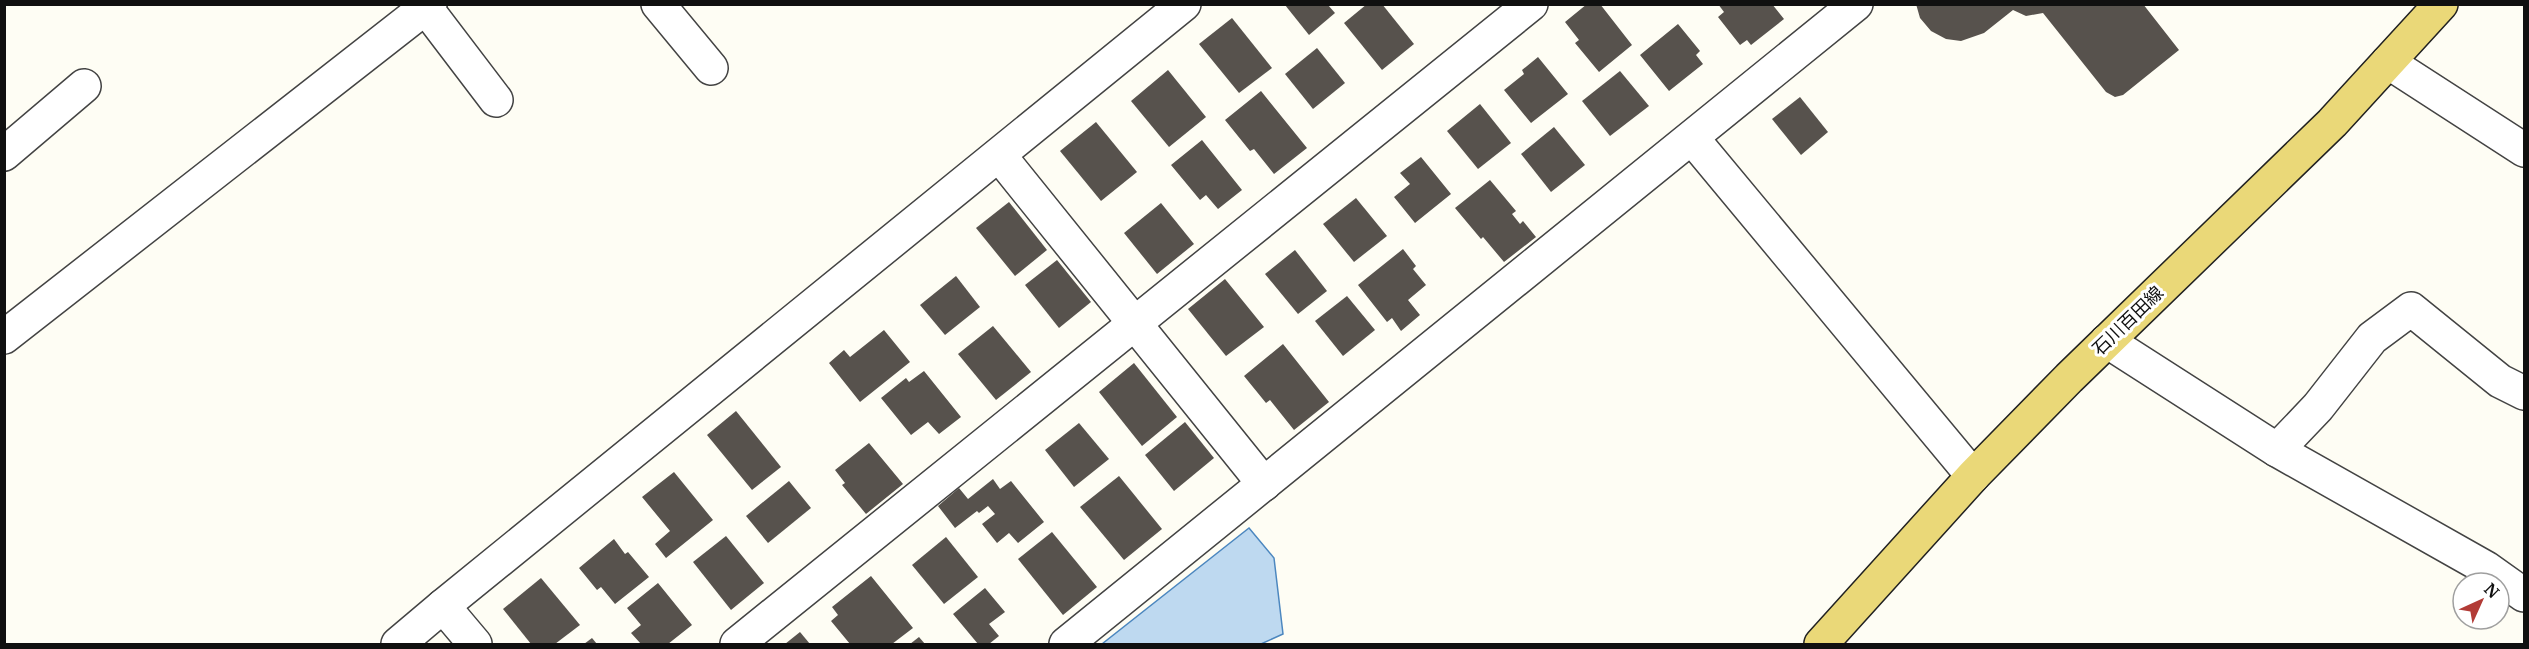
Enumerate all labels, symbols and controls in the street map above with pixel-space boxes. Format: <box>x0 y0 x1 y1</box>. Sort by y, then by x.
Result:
street label: 石川百田線 <box>2087 281 2168 360</box>
north arrow <box>2451 571 2511 631</box>
text: N <box>2480 579 2503 602</box>

